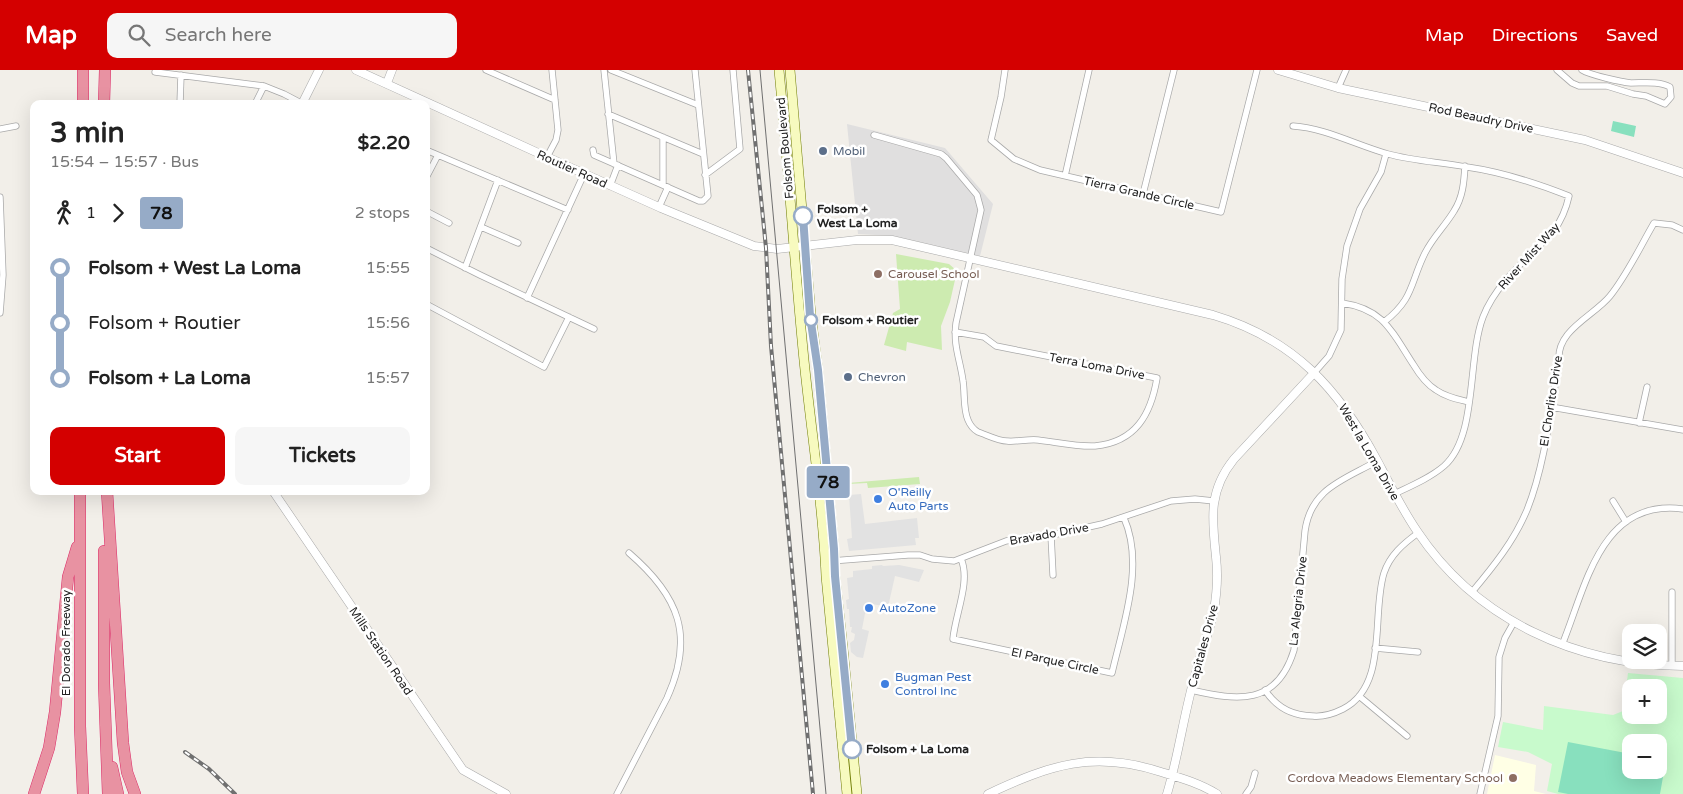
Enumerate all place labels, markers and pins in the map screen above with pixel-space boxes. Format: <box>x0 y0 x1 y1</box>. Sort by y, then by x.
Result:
place label: Mobil <box>833 144 865 158</box>
marker: Mobil <box>817 145 829 157</box>
place label: Folsom + West La Loma <box>817 202 898 230</box>
marker: Folsom + West La Loma <box>793 206 813 226</box>
place label: Carousel School <box>888 267 979 281</box>
marker: Carousel School <box>872 268 884 280</box>
marker: Folsom + Routier <box>804 313 818 327</box>
place label: Folsom + Routier <box>822 313 919 327</box>
place label: Chevron <box>858 370 906 384</box>
marker: Chevron <box>842 371 854 383</box>
place label: O'Reilly Auto Parts <box>888 485 949 513</box>
marker: O'Reilly Auto Parts <box>872 493 884 505</box>
place label: AutoZone <box>879 601 936 615</box>
marker: AutoZone <box>863 602 875 614</box>
place label: Bugman Pest Control Inc <box>895 670 972 698</box>
marker: Bugman Pest Control Inc <box>879 678 891 690</box>
marker: Folsom + La Loma <box>842 739 862 759</box>
place label: Folsom + La Loma <box>866 742 969 756</box>
place label: Cordova Meadows Elementary School <box>1288 771 1503 785</box>
marker: Cordova Meadows Elementary School <box>1507 772 1519 784</box>

